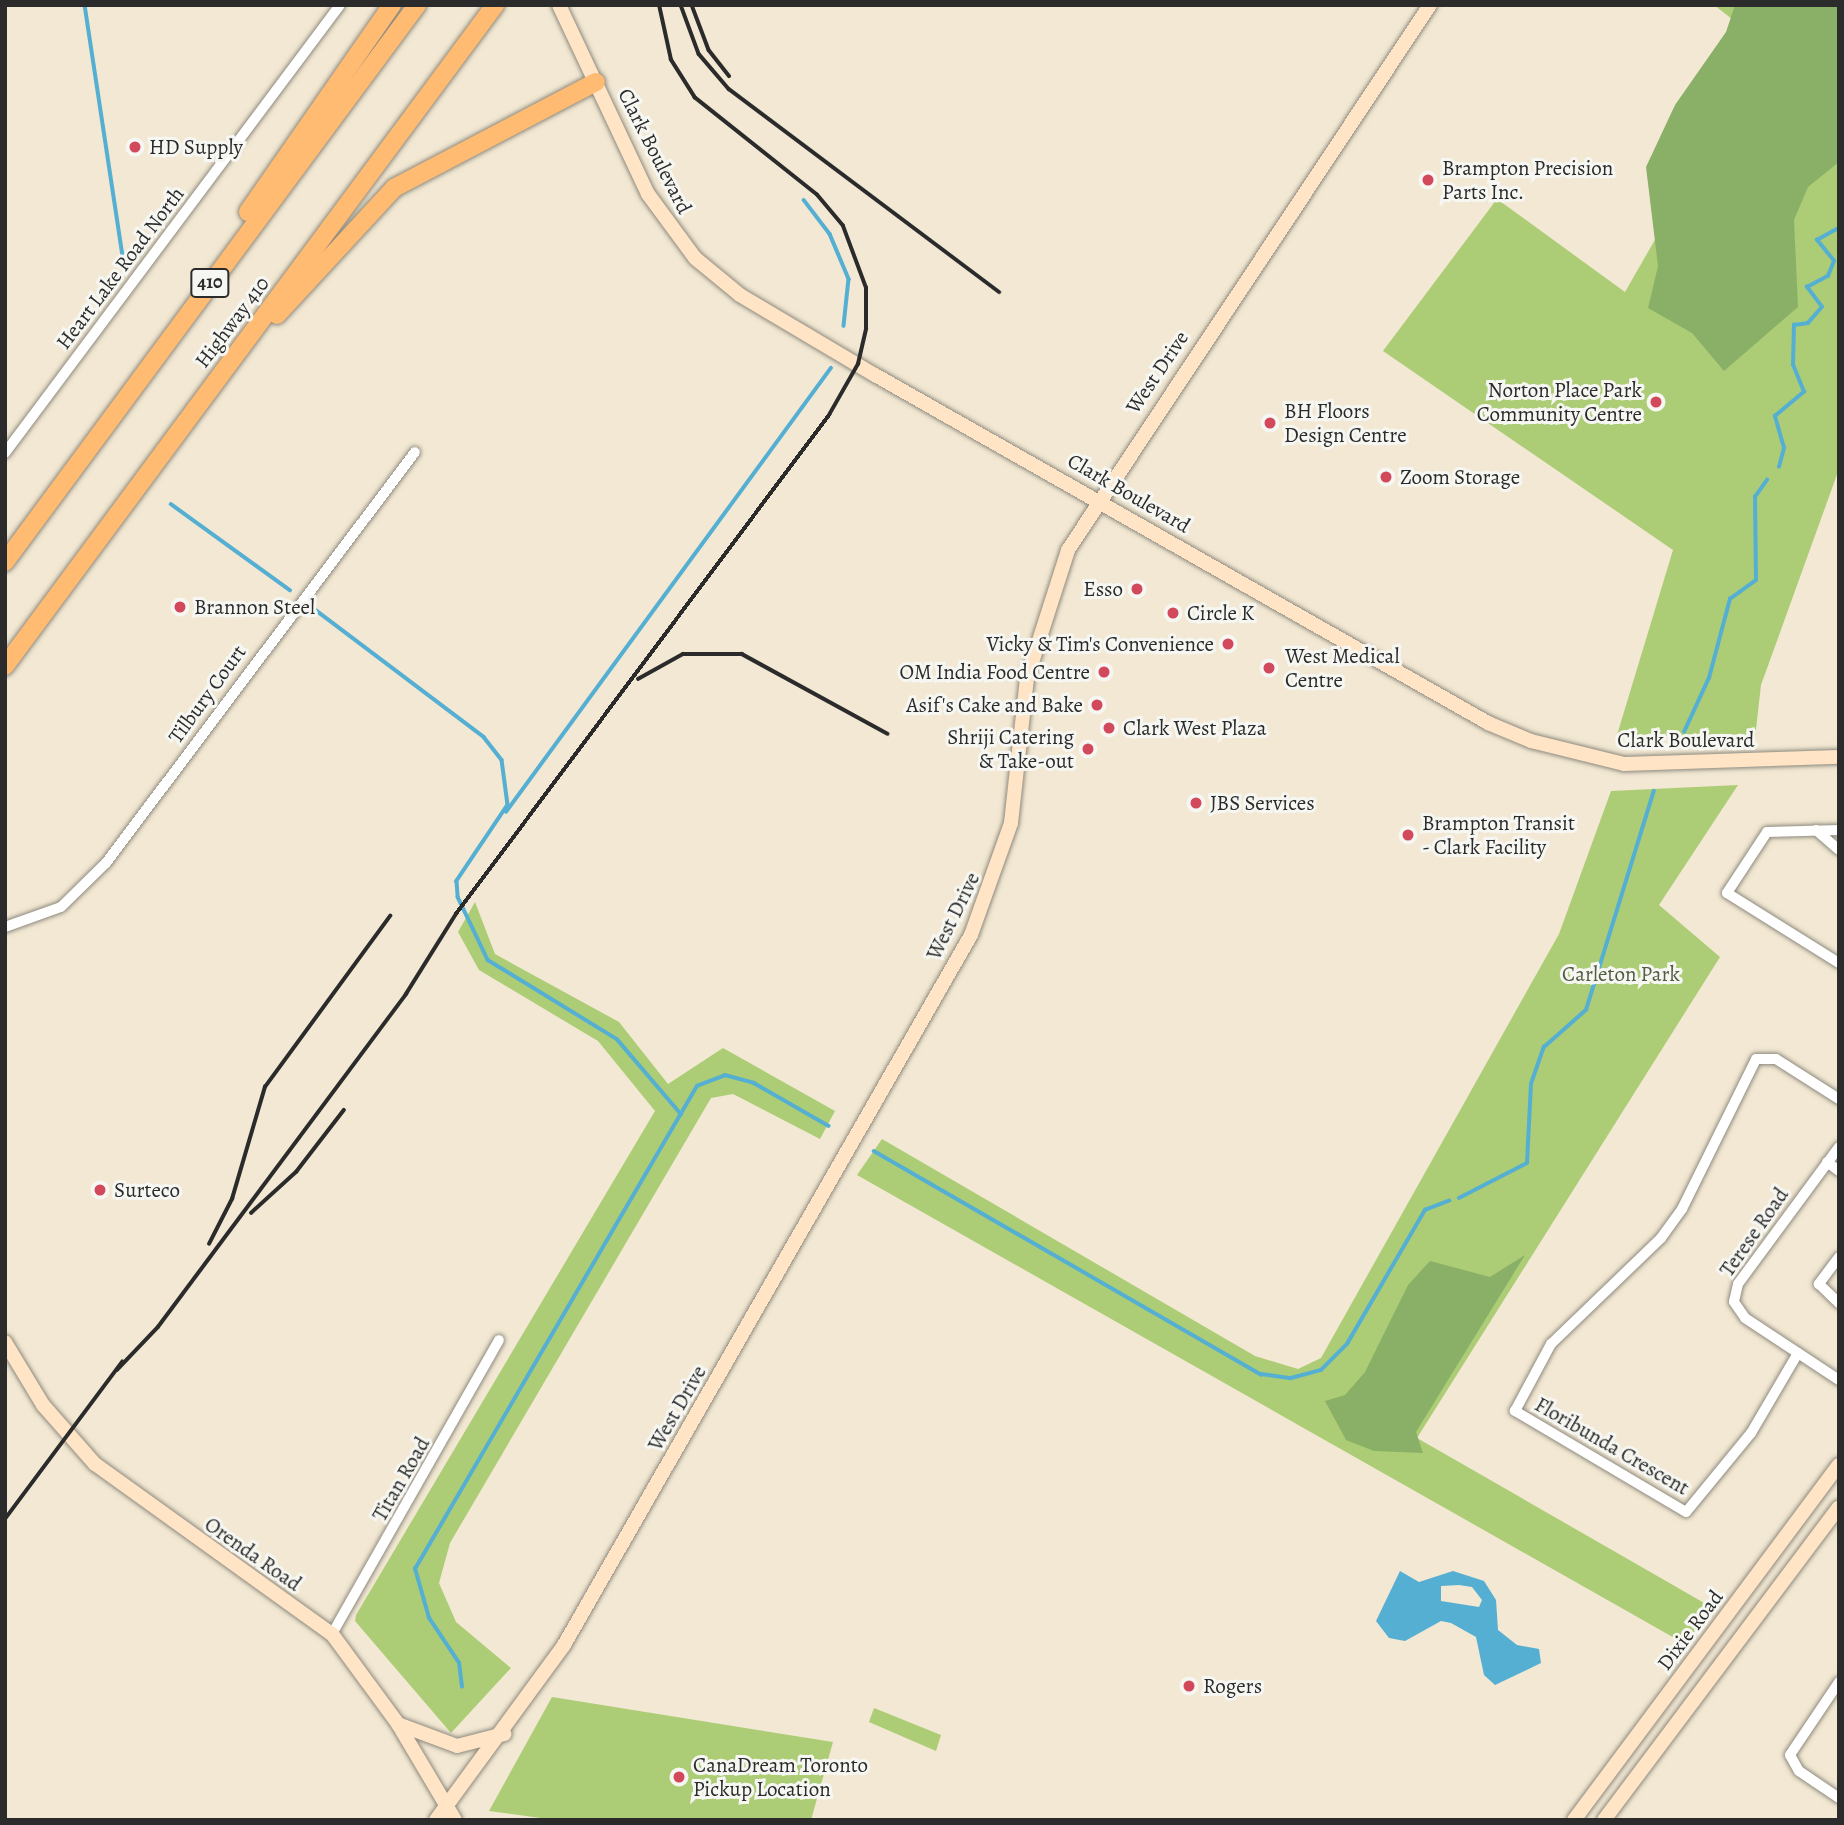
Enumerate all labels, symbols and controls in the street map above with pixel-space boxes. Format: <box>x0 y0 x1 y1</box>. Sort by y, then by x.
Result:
street label: Clark Boulevard <box>613 84 697 218</box>
place label: HD Supply <box>149 134 243 160</box>
marker: HD Supply <box>127 139 143 155</box>
place label: Brampton Precision Parts Inc. <box>1442 155 1613 205</box>
marker: Brampton Precision Parts Inc. <box>1420 172 1436 188</box>
street label: Heart Lake Road North <box>51 182 189 354</box>
road number: 410 <box>189 268 231 298</box>
street label: Highway 410 <box>189 271 275 373</box>
street label: West Drive <box>1120 326 1194 418</box>
place label: Norton Place Park Community Centre <box>1477 377 1642 427</box>
marker: Norton Place Park Community Centre <box>1648 394 1664 410</box>
place label: BH Floors Design Centre <box>1284 398 1407 448</box>
marker: BH Floors Design Centre <box>1262 415 1278 431</box>
street label: Clark Boulevard <box>1063 448 1195 538</box>
place label: Zoom Storage <box>1400 464 1520 490</box>
marker: Zoom Storage <box>1378 469 1394 485</box>
place label: Esso <box>1083 576 1123 602</box>
marker: Esso <box>1129 581 1145 597</box>
place label: Brannon Steel <box>194 594 315 620</box>
marker: Brannon Steel <box>172 599 188 615</box>
place label: Circle K <box>1187 600 1254 626</box>
marker: Circle K <box>1165 605 1181 621</box>
place label: Vicky & Tim's Convenience <box>986 631 1214 657</box>
marker: Vicky & Tim's Convenience <box>1220 636 1236 652</box>
street label: Tilbury Court <box>163 640 251 748</box>
place label: West Medical Centre <box>1285 643 1400 693</box>
marker: West Medical Centre <box>1259 658 1279 678</box>
place label: OM India Food Centre <box>900 659 1090 685</box>
marker: OM India Food Centre <box>1096 664 1112 680</box>
place label: Asif's Cake and Bake <box>906 692 1083 718</box>
marker: Asif's Cake and Bake <box>1089 697 1105 713</box>
place label: Clark West Plaza <box>1123 715 1267 741</box>
marker: Clark West Plaza <box>1101 720 1117 736</box>
place label: Shriji Catering & Take-out <box>947 724 1074 774</box>
street label: Clark Boulevard <box>1617 727 1755 753</box>
marker: Shriji Catering & Take-out <box>1080 741 1096 757</box>
place label: JBS Services <box>1210 790 1315 816</box>
marker: JBS Services <box>1188 795 1204 811</box>
place label: Brampton Transit - Clark Facility <box>1422 810 1575 860</box>
marker: Brampton Transit - Clark Facility <box>1400 827 1416 843</box>
street label: West Drive <box>921 868 985 964</box>
park label: Carleton Park <box>1562 961 1680 987</box>
place label: Surteco <box>114 1177 180 1203</box>
marker: Surteco <box>92 1182 108 1198</box>
street label: Terese Road <box>1714 1183 1794 1281</box>
street label: West Drive <box>643 1361 711 1455</box>
street label: Floribunda Crescent <box>1530 1392 1694 1500</box>
street label: Titan Road <box>367 1432 435 1526</box>
street label: Orenda Road <box>200 1511 306 1597</box>
street label: Dixie Road <box>1652 1585 1728 1675</box>
place label: Rogers <box>1203 1673 1262 1699</box>
marker: Rogers <box>1181 1678 1197 1694</box>
place label: CanaDream Toronto Pickup Location <box>693 1752 868 1802</box>
marker: CanaDream Toronto Pickup Location <box>671 1769 687 1785</box>

